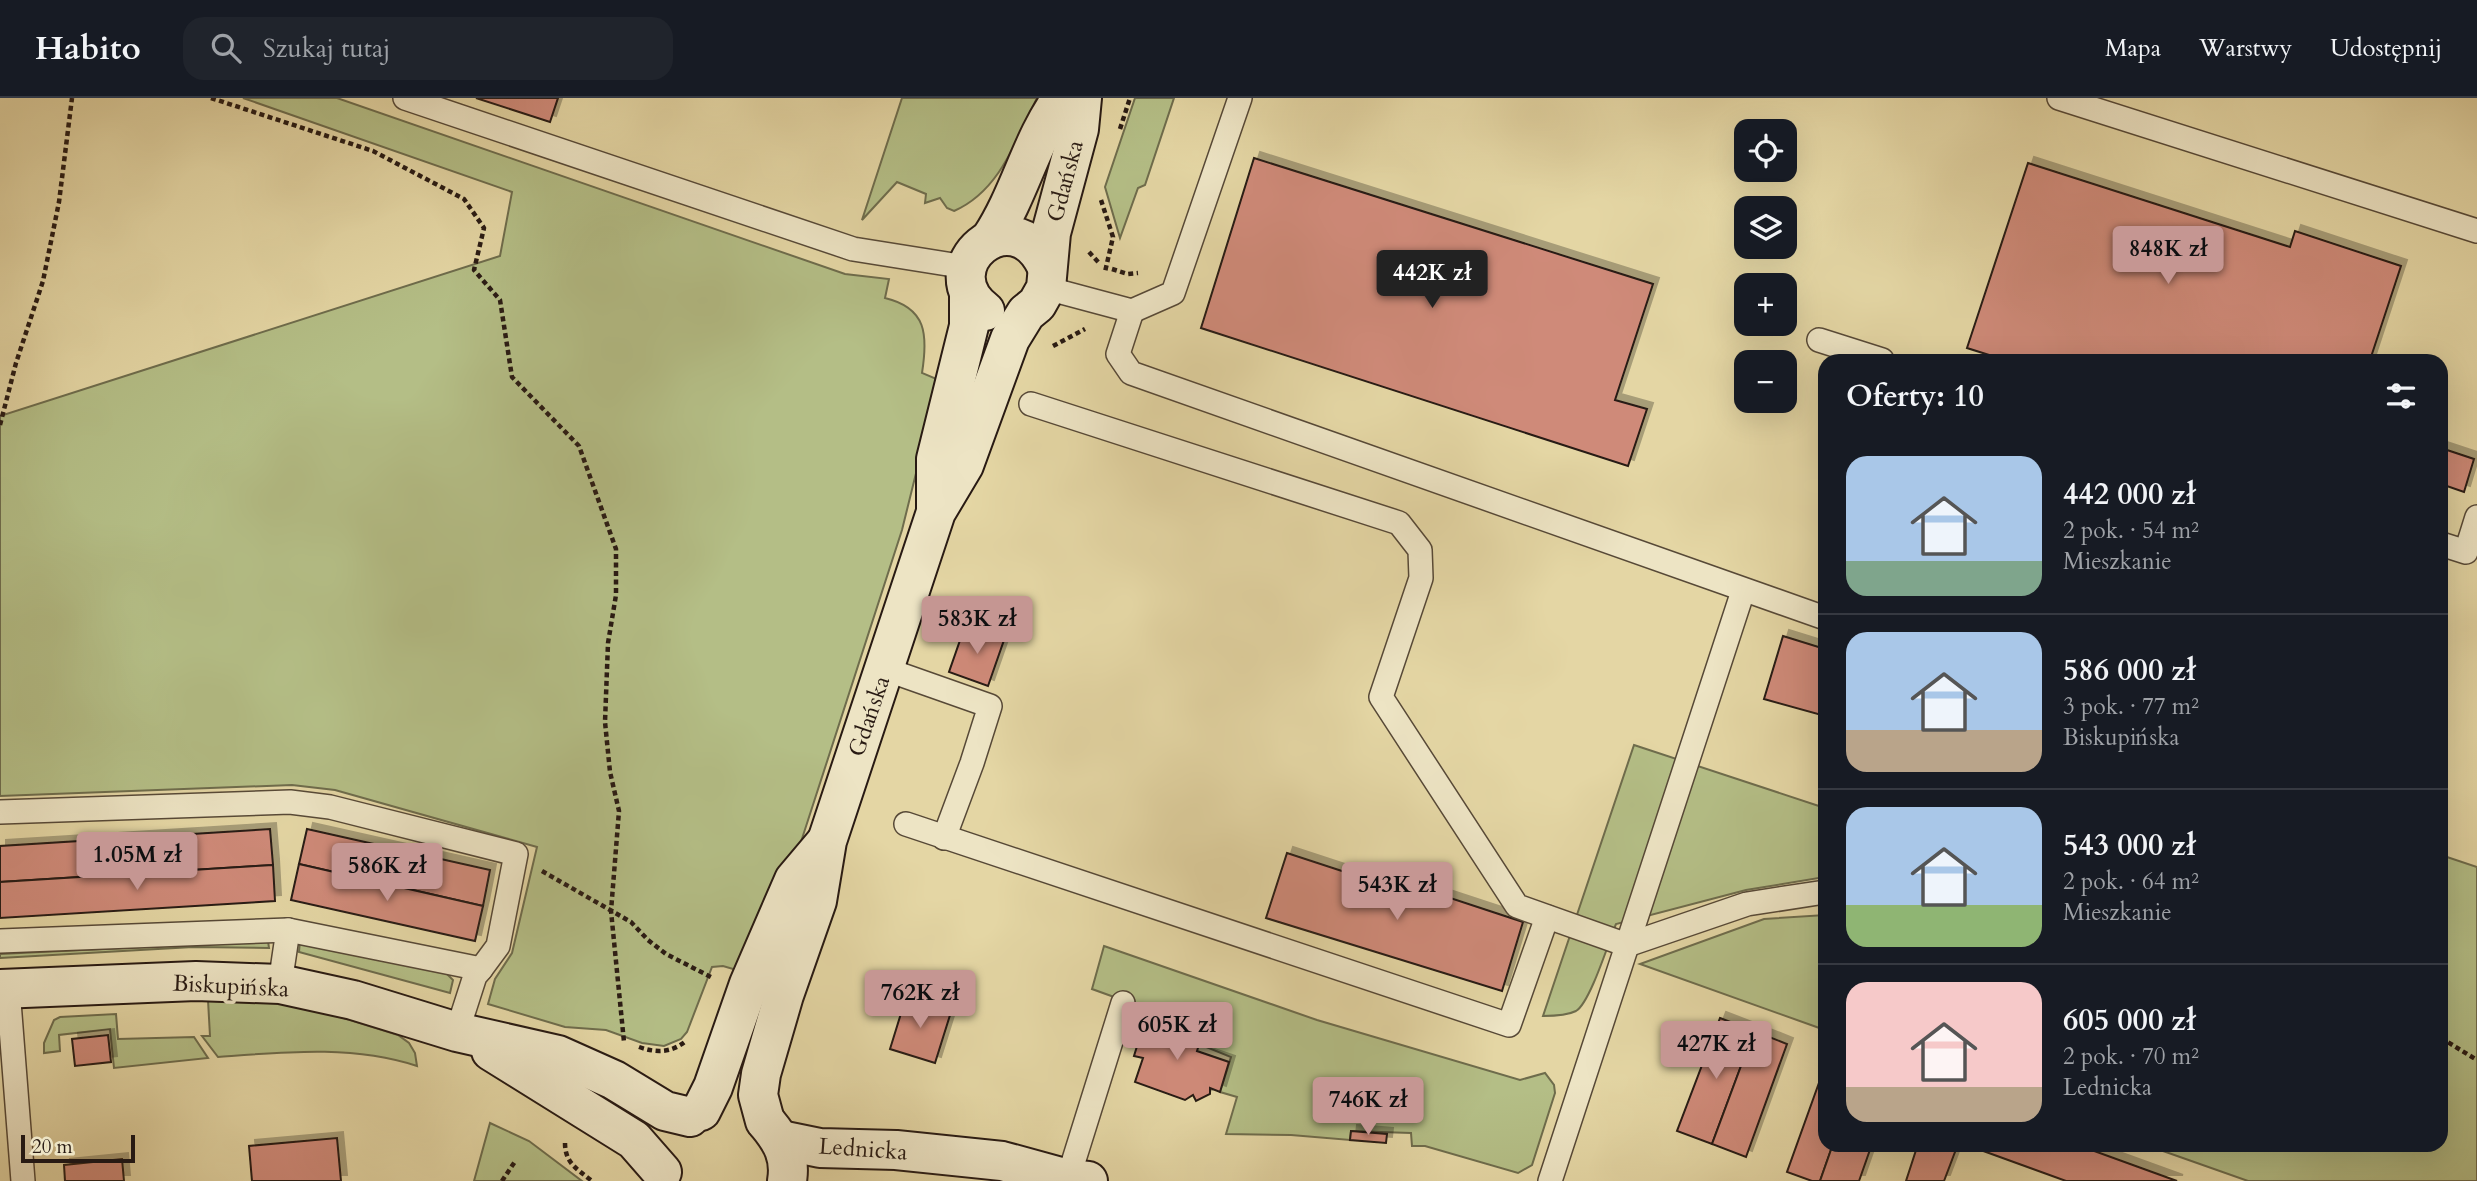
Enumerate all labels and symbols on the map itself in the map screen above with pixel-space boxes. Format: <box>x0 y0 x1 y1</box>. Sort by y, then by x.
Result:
street label: Gdańska <box>1039 137 1091 225</box>
pin: 848K zł <box>2103 226 2233 286</box>
pin: 442K zł <box>1367 250 1497 310</box>
pin: 583K zł <box>912 596 1042 656</box>
street label: Gdańska <box>841 671 897 760</box>
pin: 1.05M zł <box>65 832 209 892</box>
pin: 586K zł <box>322 844 452 903</box>
pin: 543K zł <box>1332 862 1462 922</box>
street label: Biskupińska <box>172 967 290 1005</box>
pin: 762K zł <box>855 970 985 1030</box>
pin: 605K zł <box>1112 1002 1242 1062</box>
pin: 427K zł <box>1651 1021 1781 1081</box>
pin: 746K zł <box>1303 1077 1433 1137</box>
street label: Lednicka <box>818 1130 908 1168</box>
scale bar <box>21 1132 135 1164</box>

